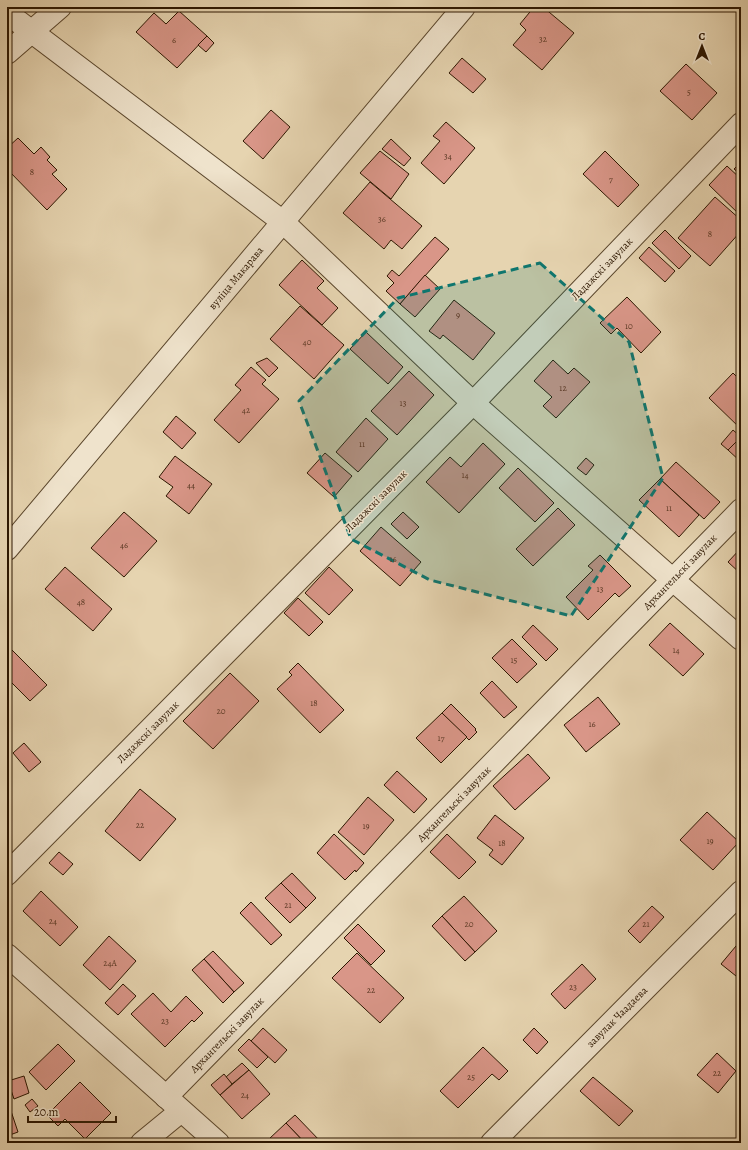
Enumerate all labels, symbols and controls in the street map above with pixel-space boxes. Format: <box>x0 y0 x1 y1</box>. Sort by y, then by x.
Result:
north arrow <box>682 26 722 66</box>
text: С <box>699 29 706 44</box>
house number: 32 <box>539 33 548 45</box>
house number: 6 <box>172 34 176 46</box>
house number: 5 <box>687 86 691 98</box>
house number: 34 <box>444 150 452 162</box>
house number: 8 <box>30 166 34 178</box>
house number: 7 <box>609 173 613 185</box>
house number: 36 <box>378 213 386 225</box>
house number: 8 <box>708 228 712 240</box>
street label: Ладажскі завулак <box>568 234 636 304</box>
street label: вуліца Макарава <box>205 243 267 313</box>
house number: 9 <box>456 309 460 321</box>
house number: 10 <box>625 320 633 332</box>
house number: 40 <box>303 336 312 348</box>
house number: 12 <box>559 382 567 394</box>
house number: 13 <box>400 397 407 409</box>
house number: 42 <box>242 404 251 416</box>
house number: 11 <box>359 438 365 450</box>
street label: Ладажскі завулак <box>342 466 411 535</box>
house number: 14 <box>461 469 469 481</box>
house number: 44 <box>187 479 195 491</box>
house number: 11 <box>666 502 672 514</box>
street label: Архангельскі завулак <box>639 531 720 614</box>
house number: 46 <box>120 539 128 551</box>
house number: 16 <box>389 553 397 565</box>
house number: 13 <box>597 583 604 595</box>
house number: 48 <box>77 596 85 608</box>
house number: 14 <box>672 644 680 656</box>
house number: 15 <box>511 654 518 666</box>
street label: Ладажскі завулак <box>114 697 183 766</box>
house number: 18 <box>310 697 318 709</box>
house number: 20 <box>216 705 226 717</box>
house number: 16 <box>588 718 596 730</box>
house number: 17 <box>438 732 445 744</box>
street label: Архангельскі завулак <box>413 763 494 846</box>
house number: 22 <box>136 819 145 831</box>
house number: 19 <box>362 820 370 832</box>
house number: 19 <box>706 835 714 847</box>
house number: 18 <box>498 837 506 849</box>
house number: 21 <box>284 899 292 911</box>
house number: 24 <box>49 915 57 927</box>
house number: 20 <box>464 918 474 930</box>
house number: 21 <box>642 918 650 930</box>
house number: 24А <box>103 957 118 969</box>
house number: 23 <box>569 981 577 993</box>
street label: завулак Чаадаева <box>583 983 651 1051</box>
house number: 22 <box>367 984 376 996</box>
street label: Архангельскі завулак <box>186 994 267 1077</box>
house number: 23 <box>161 1015 169 1027</box>
house number: 22 <box>713 1067 722 1079</box>
house number: 25 <box>467 1071 475 1083</box>
house number: 24 <box>241 1089 249 1101</box>
scale bar <box>28 1098 116 1124</box>
text: 20 m <box>34 1104 58 1120</box>

